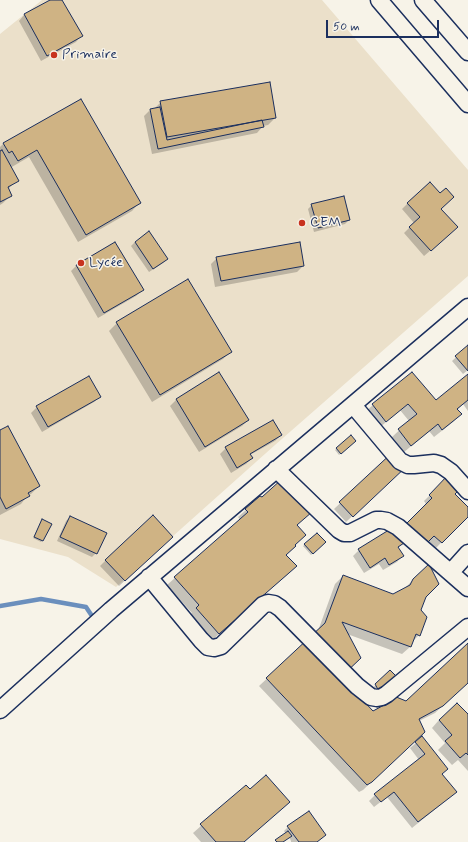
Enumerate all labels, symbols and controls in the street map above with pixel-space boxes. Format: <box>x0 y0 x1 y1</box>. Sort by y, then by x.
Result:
scale bar <box>328 12 441 38</box>
text: 50 m <box>333 19 360 35</box>
place label: Primaire <box>62 47 117 63</box>
marker: Primaire <box>49 50 59 60</box>
place label: CEM <box>310 215 341 231</box>
marker: CEM <box>297 218 307 228</box>
place label: Lycée <box>89 255 123 271</box>
marker: Lycée <box>76 258 86 268</box>

